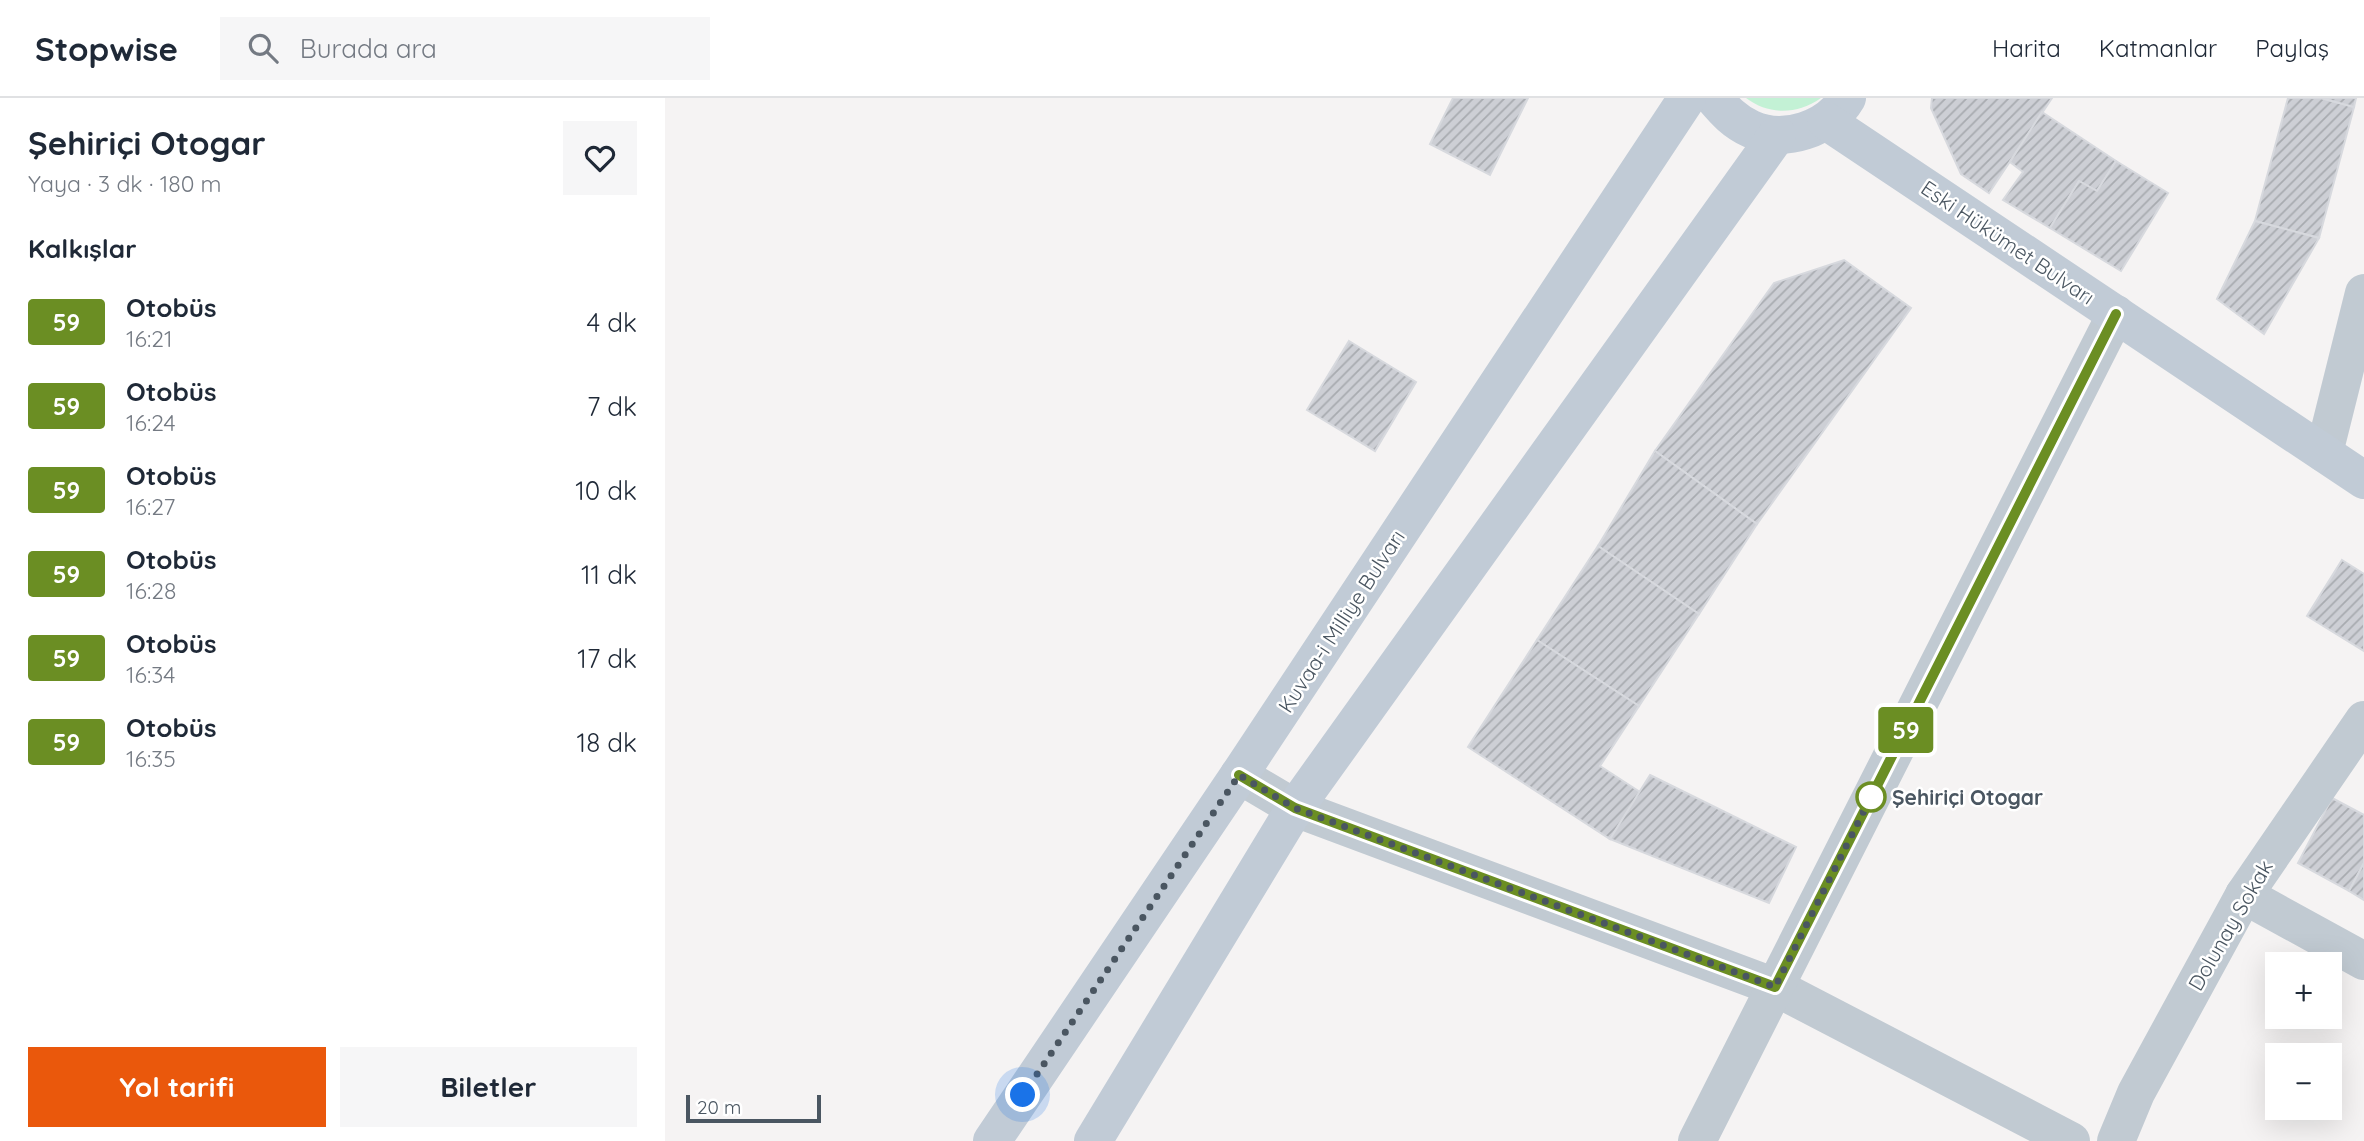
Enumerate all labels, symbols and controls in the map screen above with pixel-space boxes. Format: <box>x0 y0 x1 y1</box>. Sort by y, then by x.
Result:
search box <box>220 17 710 80</box>
text: Stopwise <box>35 28 178 69</box>
icon: search <box>244 29 282 67</box>
text: Burada ara <box>300 32 437 65</box>
text: Harita <box>1992 33 2061 63</box>
text: Katmanlar <box>2099 33 2217 63</box>
text: Paylaş <box>2255 33 2329 63</box>
button: heart <box>563 121 637 195</box>
text: Şehiriçi Otogar <box>28 122 266 163</box>
text: Yaya · 3 dk · 180 m <box>28 169 222 198</box>
street label: Eski Hükümet Bulvarı <box>1916 174 2100 310</box>
text: Kalkışlar <box>28 232 136 265</box>
text: Otobüs <box>126 291 217 324</box>
text: 4 dk <box>587 306 637 339</box>
text: 59 <box>53 307 80 337</box>
text: 16:21 <box>126 324 172 353</box>
text: Otobüs <box>126 375 217 408</box>
text: 7 dk <box>587 390 637 423</box>
text: 59 <box>53 391 80 421</box>
text: 16:24 <box>126 408 176 437</box>
text: Otobüs <box>126 459 217 492</box>
text: 10 dk <box>575 474 637 507</box>
text: 59 <box>53 475 80 505</box>
text: 16:27 <box>126 492 175 521</box>
street label: Kuvaa-i Milliye Bulvarı <box>1272 525 1410 717</box>
text: Otobüs <box>126 543 217 576</box>
text: 11 dk <box>581 558 637 591</box>
text: 59 <box>53 559 80 589</box>
text: 16:28 <box>126 576 176 605</box>
text: Otobüs <box>126 627 217 660</box>
text: 17 dk <box>577 642 637 675</box>
text: 59 <box>53 643 80 673</box>
text: 16:34 <box>126 660 175 689</box>
line badge: 59 <box>1875 707 1937 753</box>
text: Otobüs <box>126 711 217 744</box>
text: 59 <box>1892 715 1920 745</box>
text: 18 dk <box>577 726 637 759</box>
text: 59 <box>53 727 80 757</box>
text: 16:35 <box>126 744 176 773</box>
marker: Şehiriçi Otogar <box>1856 782 1886 812</box>
place label: Şehiriçi Otogar <box>1892 784 2043 810</box>
street label: Dolunay Sokak <box>2182 855 2278 995</box>
map controls <box>2265 952 2342 1120</box>
button: + <box>2265 952 2342 1029</box>
button: − <box>2265 1043 2342 1120</box>
button: Yol tarifi <box>28 1047 326 1127</box>
button: Biletler <box>340 1047 637 1127</box>
your location <box>1005 1077 1040 1112</box>
scale bar <box>686 1092 821 1124</box>
text: 20 m <box>697 1095 741 1119</box>

